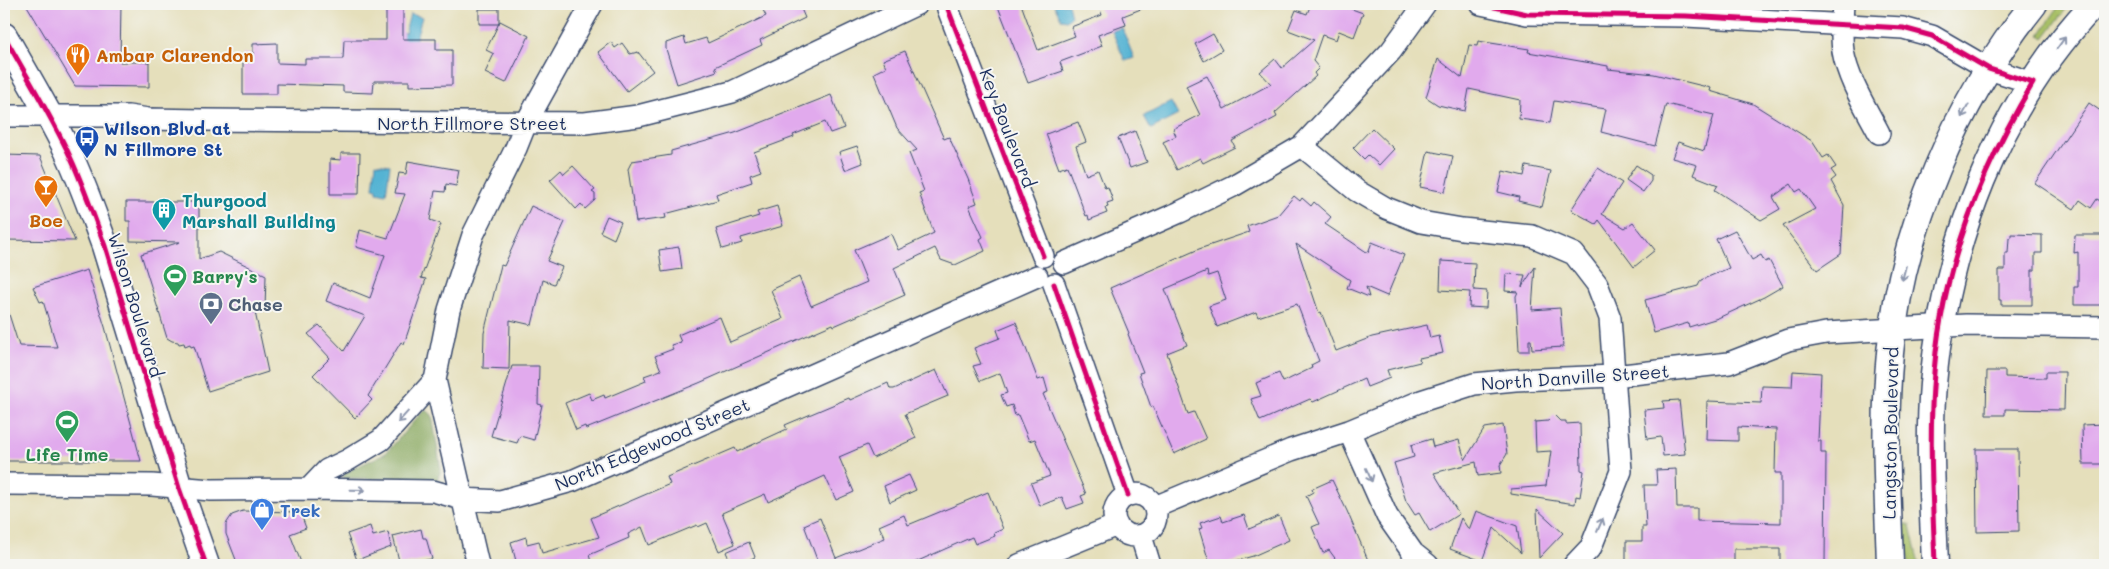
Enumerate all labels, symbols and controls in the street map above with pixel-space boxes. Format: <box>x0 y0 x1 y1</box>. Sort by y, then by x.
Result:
one-way arrow <box>2056 36 2066 50</box>
restaurant icon: Ambar Clarendon <box>65 42 91 76</box>
place label: Ambar Clarendon <box>96 43 254 67</box>
street label: Key Boulevard <box>974 65 1042 191</box>
one-way arrow <box>1960 103 1970 118</box>
street label: North Fillmore Street <box>377 111 567 135</box>
place label: Wilson Blvd at N Fillmore St <box>104 116 231 161</box>
bus stop icon: Wilson Blvd at N Fillmore St <box>74 125 100 159</box>
bar icon: Boe <box>33 174 59 208</box>
place label: Thurgood Marshall Building <box>182 188 336 233</box>
building icon: Thurgood Marshall Building <box>151 197 177 231</box>
place label: Boe <box>29 208 63 232</box>
street label: Wilson Boulevard <box>103 230 169 380</box>
sports icon: Barry's <box>162 263 188 297</box>
place label: Barry's <box>192 264 258 288</box>
one-way arrow <box>1899 264 1908 280</box>
bank icon: Chase <box>198 291 224 325</box>
place label: Chase <box>228 292 283 316</box>
street label: Langston Boulevard <box>1876 346 1904 520</box>
street label: North Danville Street <box>1480 358 1670 396</box>
street label: North Edgewood Street <box>551 392 753 496</box>
sports icon: Life Time <box>54 409 80 443</box>
one-way arrow <box>397 410 409 423</box>
place label: Life Time <box>25 442 109 466</box>
one-way arrow <box>1365 467 1375 482</box>
one-way arrow <box>349 485 365 495</box>
shop icon: Trek <box>249 497 275 531</box>
place label: Trek <box>280 498 320 522</box>
one-way arrow <box>1596 518 1606 533</box>

